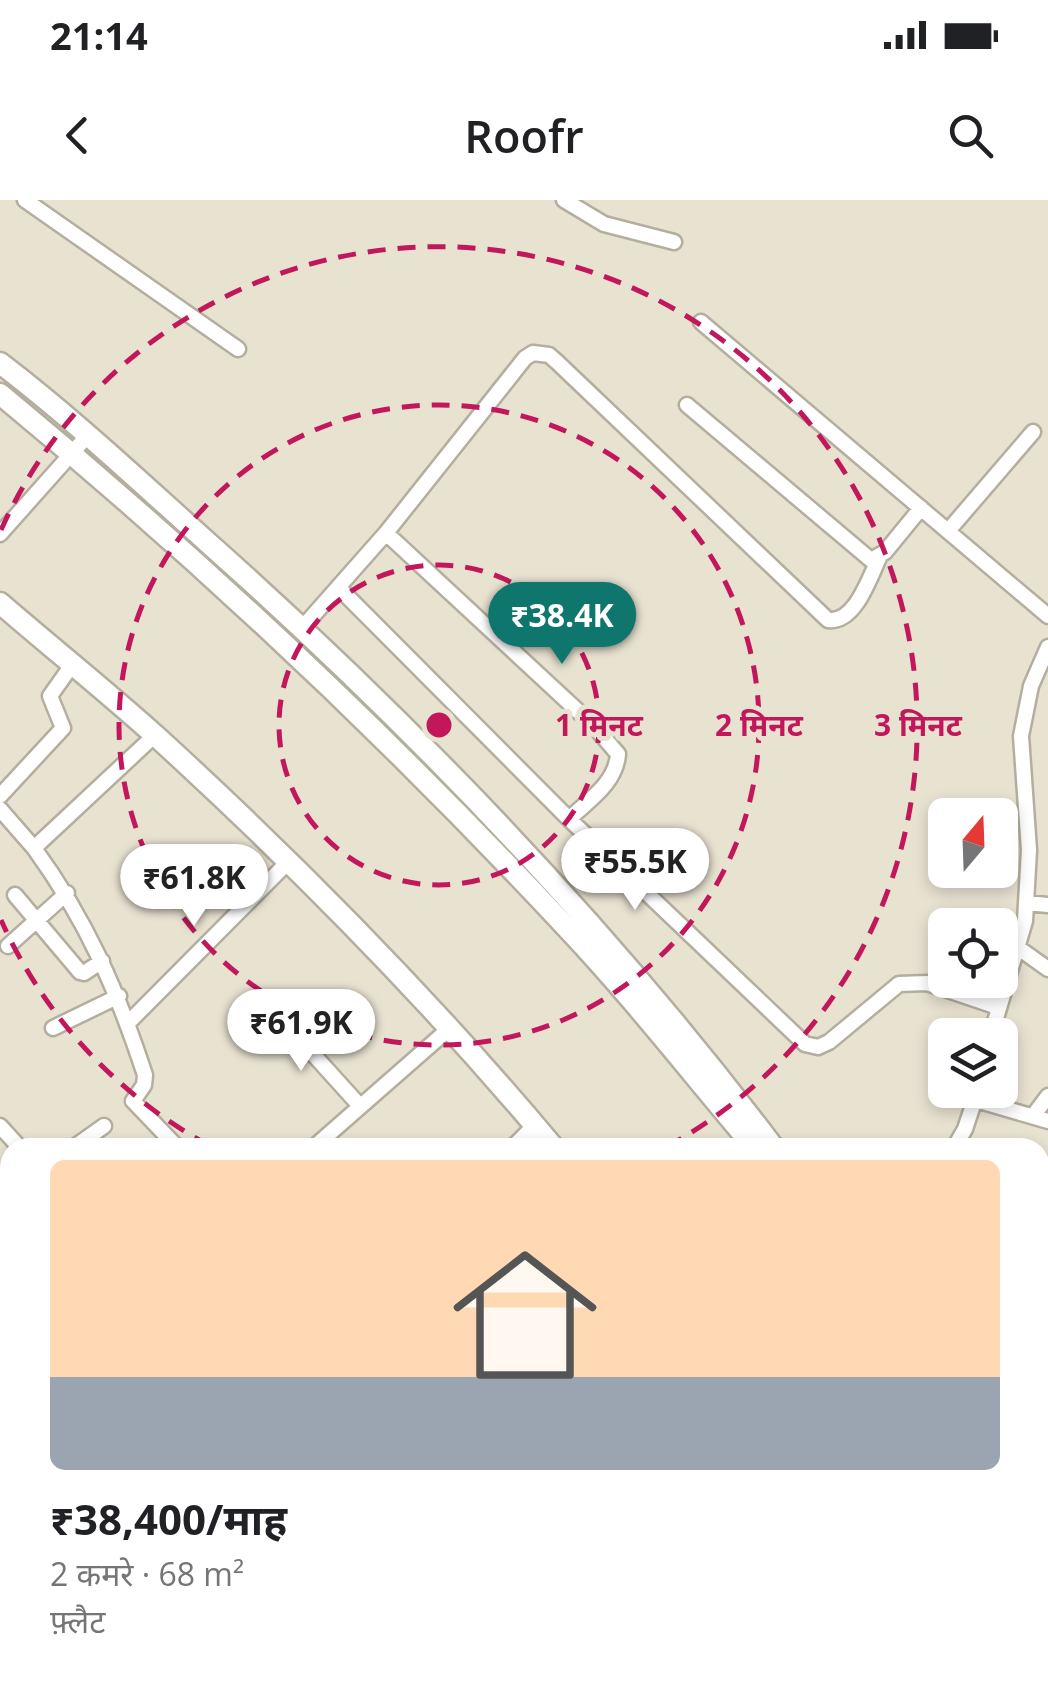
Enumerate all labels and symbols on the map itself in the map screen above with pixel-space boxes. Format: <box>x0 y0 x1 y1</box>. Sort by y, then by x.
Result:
pin: ₹38.4K <box>481 582 643 667</box>
text: 1 मिनट <box>555 704 644 745</box>
text: 2 मिनट <box>715 704 804 745</box>
text: 3 मिनट <box>874 704 963 745</box>
centre of rings <box>421 707 457 743</box>
north arrow <box>928 798 1018 888</box>
pin: ₹55.5K <box>554 828 716 913</box>
pin: ₹61.8K <box>113 844 275 929</box>
pin: ₹61.9K <box>220 989 382 1074</box>

